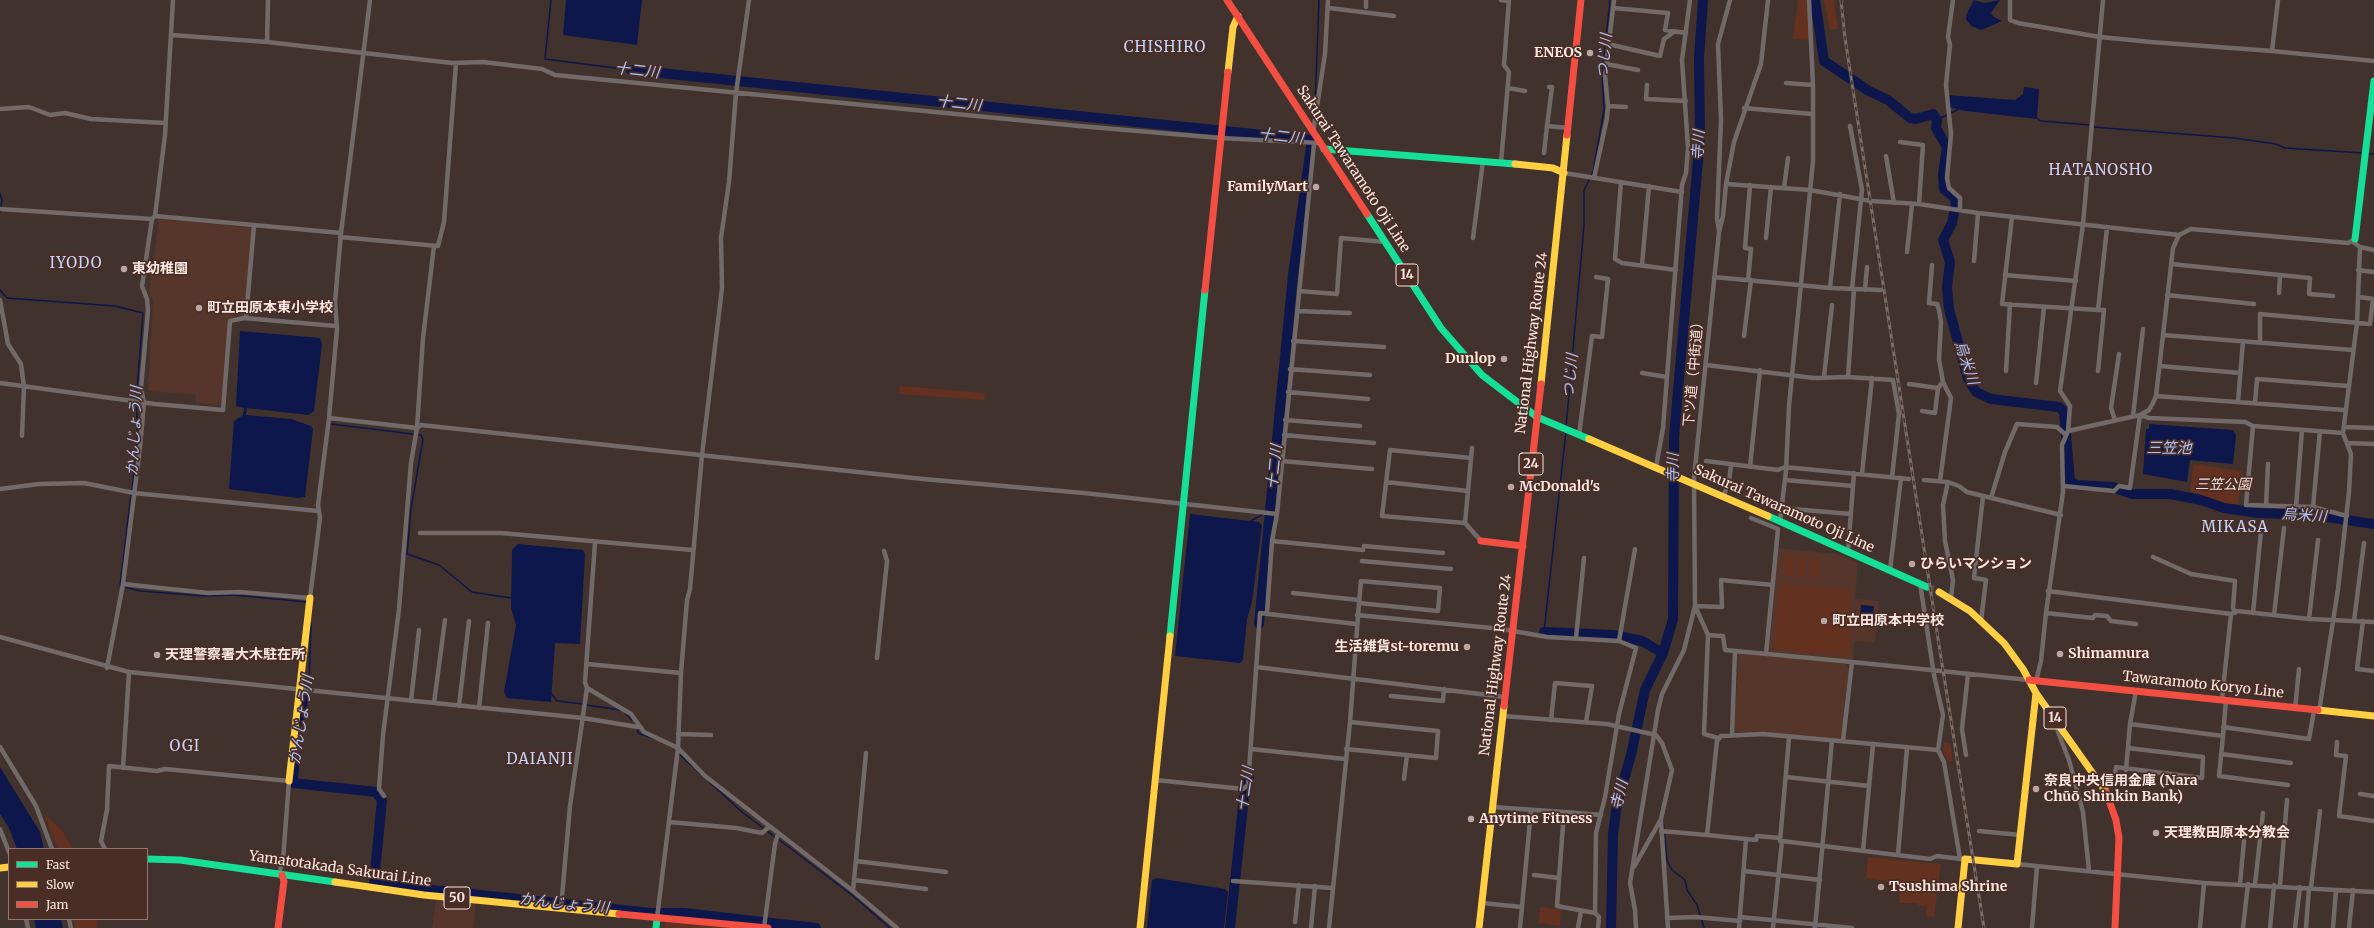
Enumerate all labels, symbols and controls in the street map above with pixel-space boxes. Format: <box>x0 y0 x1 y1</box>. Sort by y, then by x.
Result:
water label: つじ川 <box>1594 33 1616 79</box>
district label: CHISHIRO <box>1124 39 1206 57</box>
place label: ENEOS <box>1534 45 1582 61</box>
marker: ENEOS <box>1585 48 1595 58</box>
water label: 十二川 <box>614 60 660 82</box>
street label: Sakurai Tawaramoto Oji Line <box>1293 82 1413 256</box>
water label: 十二川 <box>936 93 982 115</box>
water label: 十二川 <box>1258 126 1304 148</box>
water label: 寺川 <box>1689 130 1709 160</box>
district label: HATANOSHO <box>2049 162 2153 180</box>
place label: FamilyMart <box>1227 179 1308 195</box>
marker: FamilyMart <box>1311 182 1321 192</box>
street label: National Highway Route 24 <box>1513 251 1551 435</box>
district label: IYODO <box>49 255 103 273</box>
place label: 東幼稚園 <box>132 261 188 277</box>
marker: 東幼稚園 <box>119 264 129 274</box>
road number: 14 <box>1396 264 1418 286</box>
place label: 町立田原本東小学校 <box>207 300 333 316</box>
marker: 町立田原本東小学校 <box>194 303 204 313</box>
street label: 下ツ道（中街道） <box>1681 314 1707 428</box>
water label: 烏米川 <box>1950 339 1982 387</box>
place label: Dunlop <box>1445 351 1496 367</box>
water label: つじ川 <box>1560 353 1582 399</box>
marker: Dunlop <box>1499 354 1509 364</box>
water label: かんじょう川 <box>124 386 146 476</box>
water label: 三笠池 <box>2147 440 2191 458</box>
water label: 十二川 <box>1264 444 1286 490</box>
road number: 24 <box>1519 453 1543 475</box>
water label: 寺川 <box>1665 453 1683 483</box>
street label: Sakurai Tawaramoto Oji Line <box>1691 462 1877 556</box>
park label: 三笠公園 <box>2195 477 2251 493</box>
place label: McDonald's <box>1519 479 1600 495</box>
marker: McDonald's <box>1506 482 1516 492</box>
water label: 烏米川 <box>2281 505 2327 527</box>
district label: MIKASA <box>2201 519 2269 537</box>
place label: ひらいマンション <box>1920 556 2032 572</box>
marker: ひらいマンション <box>1907 559 1917 569</box>
street label: National Highway Route 24 <box>1477 573 1515 757</box>
place label: 町立田原本中学校 <box>1832 613 1944 629</box>
marker: 町立田原本中学校 <box>1819 616 1829 626</box>
place label: 生活雑貨st-toremu <box>1334 639 1459 655</box>
marker: 生活雑貨st-toremu <box>1462 642 1472 652</box>
place label: Shimamura <box>2068 646 2149 662</box>
place label: 天理警察署大木駐在所 <box>165 647 305 663</box>
marker: Shimamura <box>2055 649 2065 659</box>
marker: 天理警察署大木駐在所 <box>152 650 162 660</box>
street label: Tawaramoto Koryo Line <box>2122 668 2284 702</box>
water label: かんじょう川 <box>286 674 318 766</box>
road number: 14 <box>2044 707 2066 729</box>
district label: OGI <box>170 738 200 756</box>
district label: DAIANJI <box>506 751 574 769</box>
water label: 十二川 <box>1234 765 1258 813</box>
place label: 奈良中央信用金庫 (Nara Chūō Shinkin Bank) <box>2044 773 2198 806</box>
water label: 寺川 <box>1608 778 1632 812</box>
marker: 奈良中央信用金庫 (Nara Chūō Shinkin Bank) <box>2031 784 2041 794</box>
place label: Anytime Fitness <box>1479 811 1592 827</box>
marker: Anytime Fitness <box>1466 814 1476 824</box>
place label: 天理教田原本分教会 <box>2164 825 2290 841</box>
marker: 天理教田原本分教会 <box>2151 828 2161 838</box>
legend <box>8 848 148 920</box>
street label: Yamatotakada Sakurai Line <box>248 848 432 890</box>
text: Fast <box>46 857 70 872</box>
text: Slow <box>46 877 74 892</box>
place label: Tsushima Shrine <box>1889 879 2007 895</box>
marker: Tsushima Shrine <box>1876 882 1886 892</box>
road number: 50 <box>444 887 470 909</box>
water label: かんじょう川 <box>518 890 610 918</box>
text: Jam <box>46 897 68 912</box>

